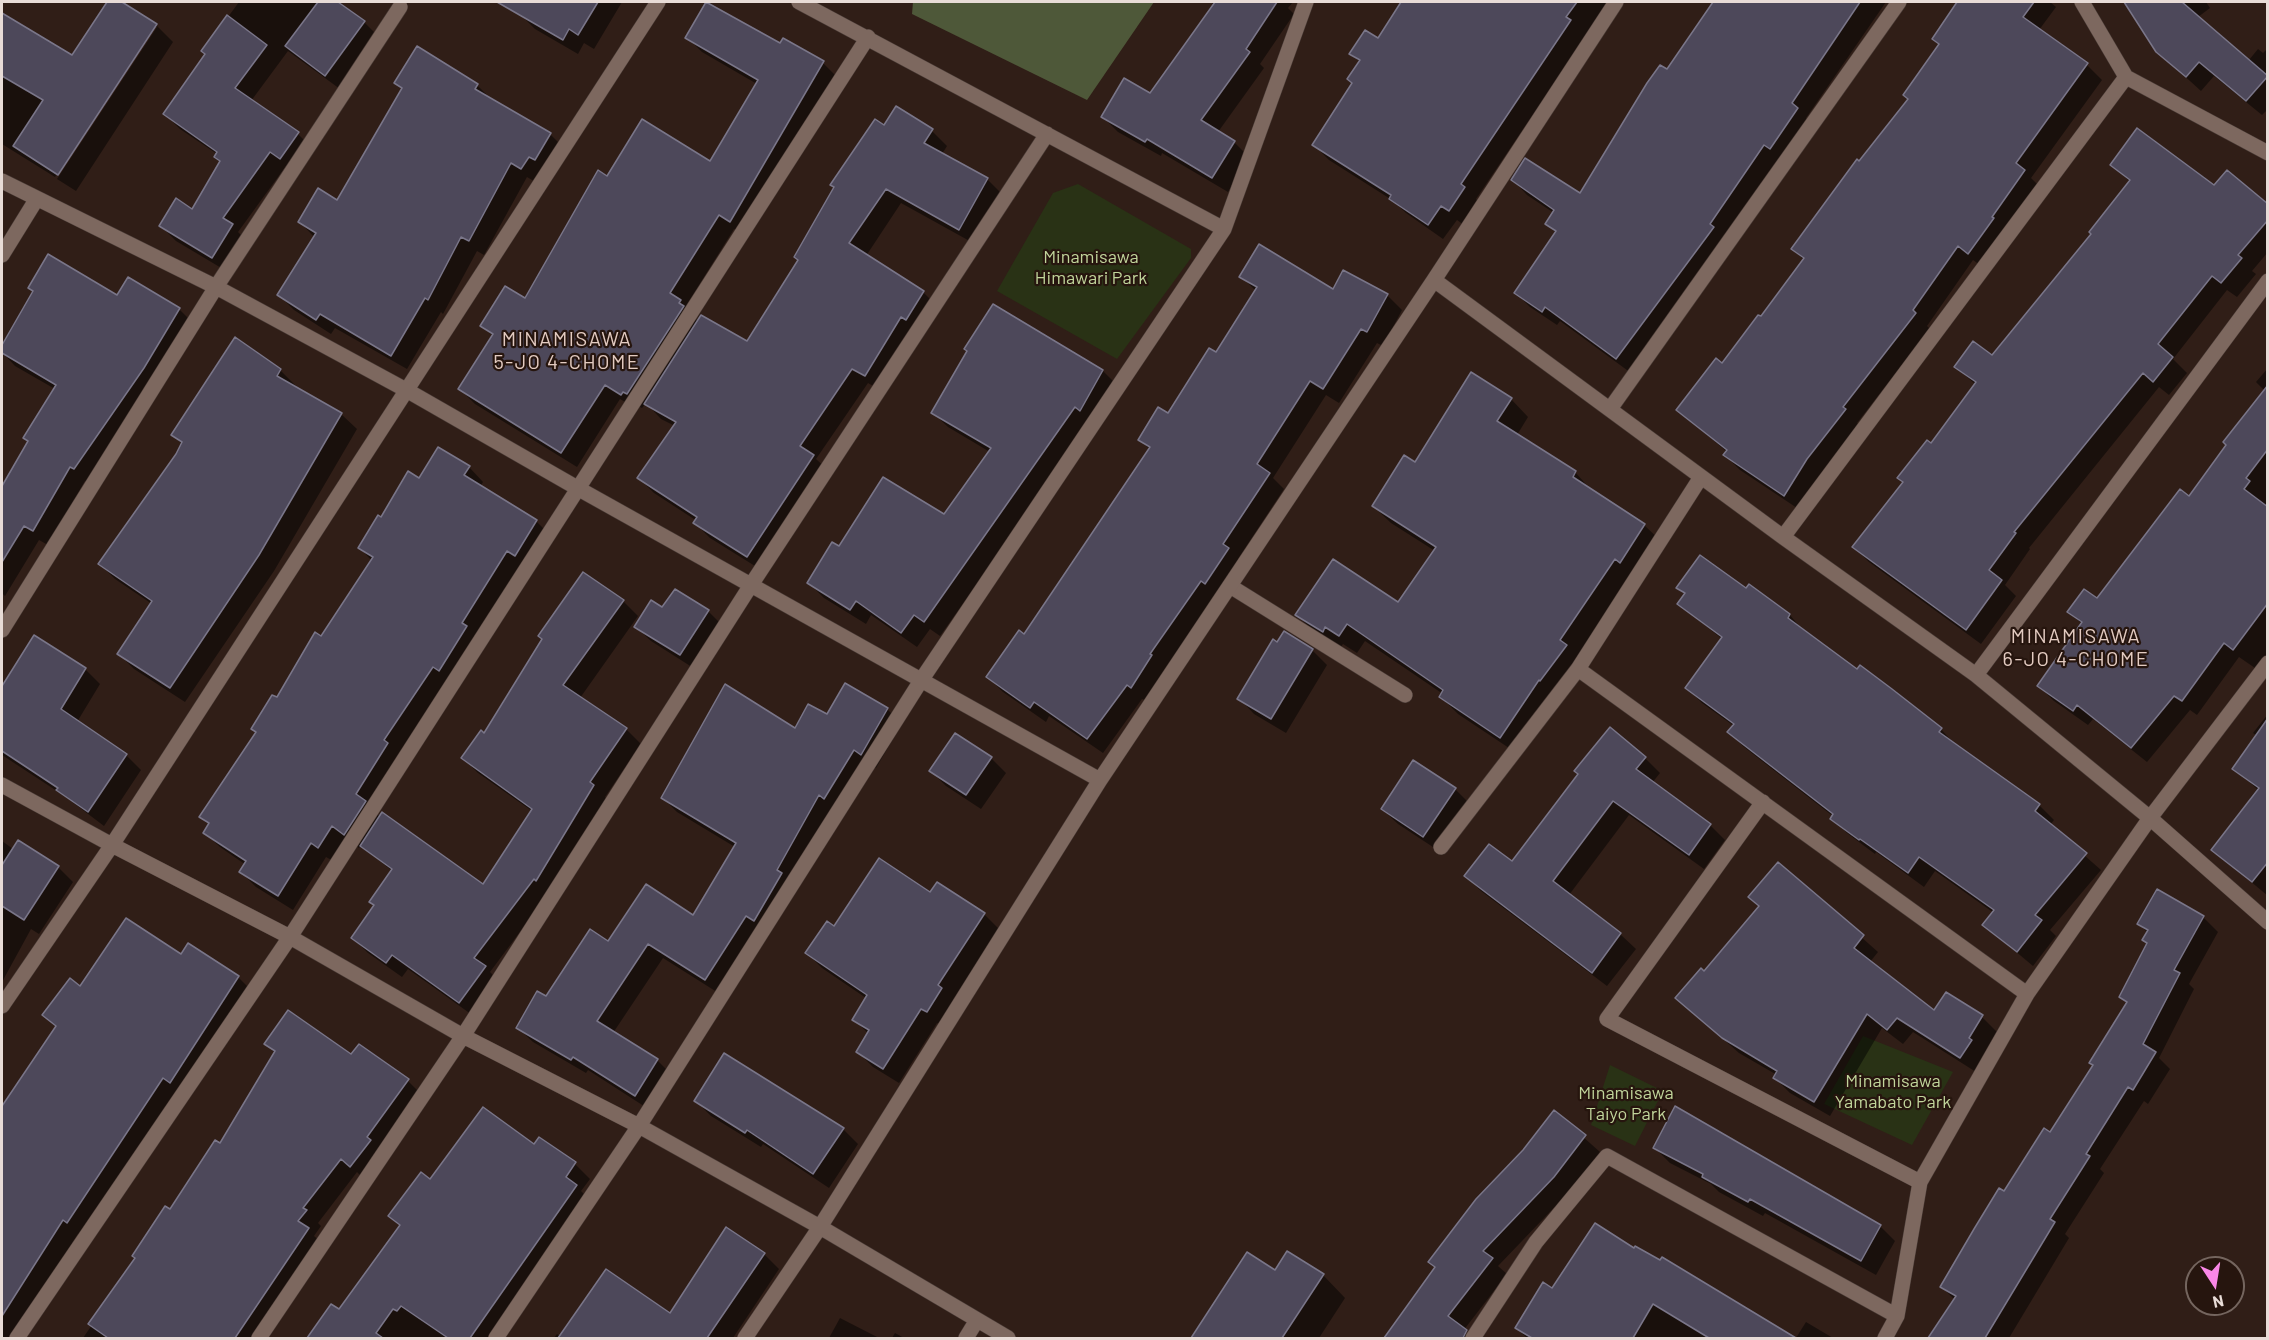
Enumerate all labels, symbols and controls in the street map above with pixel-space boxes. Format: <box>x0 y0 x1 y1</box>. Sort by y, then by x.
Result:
park label: Minamisawa Himawari Park <box>1035 246 1147 288</box>
district label: MINAMISAWA 5-JO 4-CHOME <box>494 327 640 374</box>
district label: MINAMISAWA 6-JO 4-CHOME <box>2003 624 2149 671</box>
park label: Minamisawa Yamabato Park <box>1835 1070 1951 1112</box>
park label: Minamisawa Taiyo Park <box>1578 1082 1674 1124</box>
north arrow <box>2185 1256 2245 1316</box>
text: N <box>2211 1292 2226 1313</box>

